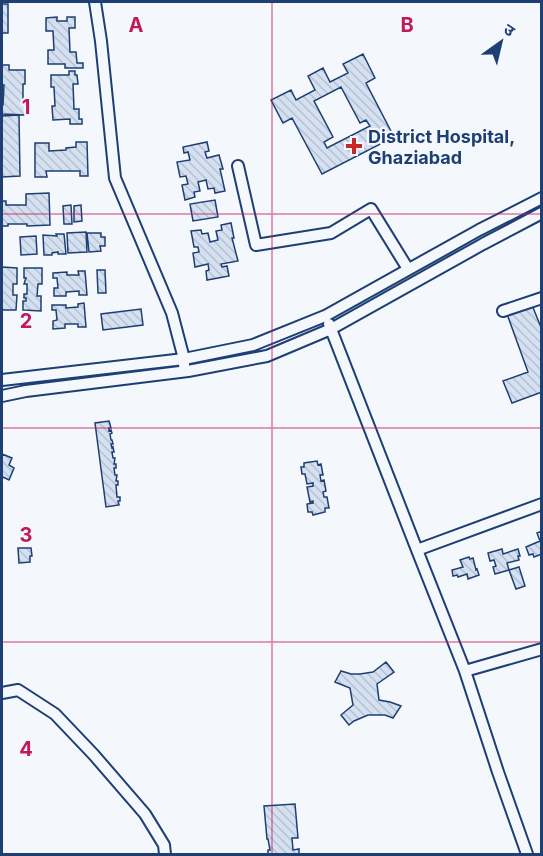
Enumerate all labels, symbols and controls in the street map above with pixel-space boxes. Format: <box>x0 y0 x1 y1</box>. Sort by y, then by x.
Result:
north arrow <box>471 12 531 72</box>
text: A <box>129 13 144 37</box>
text: B <box>400 13 414 37</box>
text: उ <box>500 19 519 41</box>
text: 1 <box>22 95 30 119</box>
place label: District Hospital, Ghaziabad <box>368 126 515 168</box>
marker: District Hospital, Ghaziabad <box>345 137 363 155</box>
text: 2 <box>20 309 32 333</box>
text: 3 <box>20 523 32 547</box>
text: 4 <box>19 737 33 761</box>

